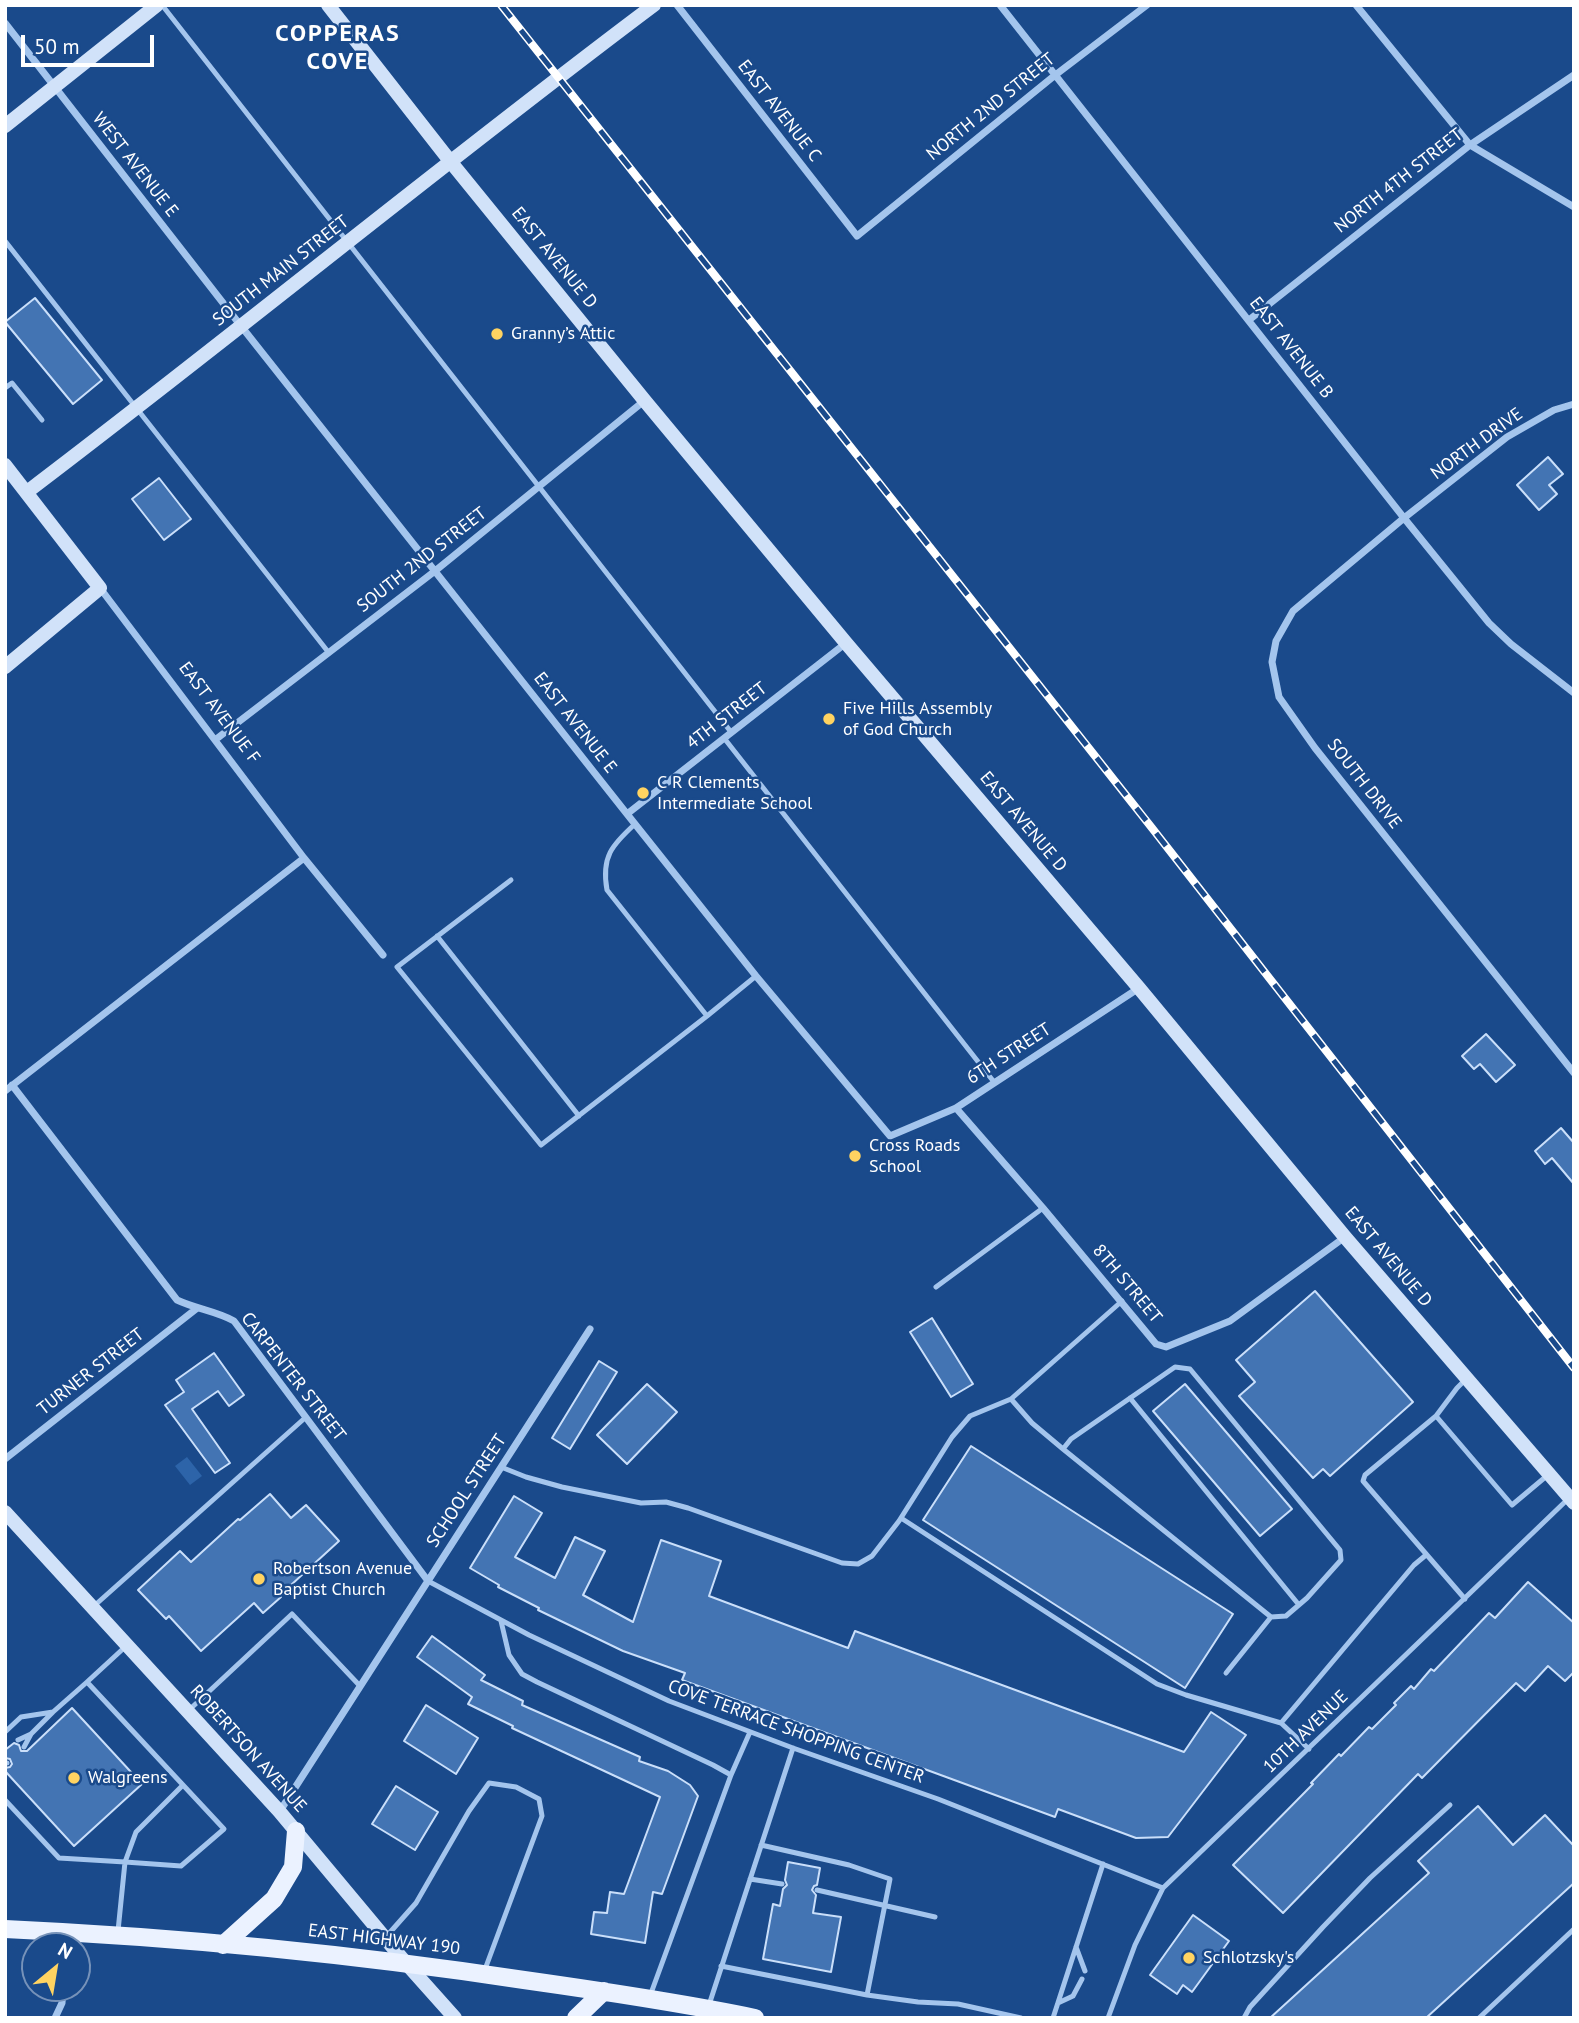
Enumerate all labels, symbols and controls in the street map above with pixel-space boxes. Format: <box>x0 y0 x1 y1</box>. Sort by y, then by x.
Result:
district label: COPPERAS COVE <box>276 20 400 76</box>
scale bar <box>24 21 158 65</box>
text: 50 m <box>34 33 80 60</box>
street label: NORTH 2ND STREET <box>922 49 1060 165</box>
street label: EAST AVENUE C <box>733 56 825 166</box>
street label: WEST AVENUE E <box>88 109 182 221</box>
street label: NORTH 4TH STREET <box>1330 124 1468 238</box>
street label: EAST AVENUE D <box>507 203 601 313</box>
street label: SOUTH MAIN STREET <box>209 211 353 331</box>
street label: EAST AVENUE B <box>1245 293 1337 403</box>
place label: Granny’s Attic <box>511 323 615 345</box>
marker: Granny’s Attic <box>489 326 505 342</box>
street label: NORTH DRIVE <box>1427 403 1527 485</box>
street label: SOUTH 2ND STREET <box>353 503 491 617</box>
street label: EAST AVENUE F <box>174 658 264 768</box>
street label: EAST AVENUE E <box>529 668 621 778</box>
street label: 4TH STREET <box>682 678 772 754</box>
place label: Five Hills Assembly of God Church <box>843 698 992 740</box>
marker: Five Hills Assembly of God Church <box>821 711 837 727</box>
street label: SOUTH DRIVE <box>1322 735 1406 833</box>
street label: EAST AVENUE D <box>975 767 1071 877</box>
place label: C R Clements Intermediate School <box>657 772 812 814</box>
marker: C R Clements Intermediate School <box>635 785 651 801</box>
street label: 6TH STREET <box>963 1019 1055 1089</box>
place label: Cross Roads School <box>869 1135 960 1178</box>
marker: Cross Roads School <box>847 1148 863 1164</box>
street label: EAST AVENUE D <box>1340 1202 1436 1312</box>
street label: 8TH STREET <box>1088 1240 1166 1328</box>
street label: CARPENTER STREET <box>236 1308 350 1446</box>
street label: TURNER STREET <box>33 1324 149 1420</box>
street label: SCHOOL STREET <box>422 1431 512 1551</box>
place label: Robertson Avenue Baptist Church <box>273 1558 412 1600</box>
marker: Robertson Avenue Baptist Church <box>251 1571 267 1587</box>
street label: COVE TERRACE SHOPPING CENTER <box>665 1675 927 1789</box>
street label: ROBERTSON AVENUE <box>185 1681 311 1817</box>
street label: 10TH AVENUE <box>1259 1686 1353 1778</box>
place label: Walgreens <box>88 1767 168 1789</box>
marker: Walgreens <box>66 1770 82 1786</box>
street label: EAST HIGHWAY 190 <box>307 1920 461 1960</box>
north arrow <box>21 1932 91 2002</box>
text: N <box>54 1937 77 1964</box>
place label: Schlotzsky's <box>1203 1947 1294 1969</box>
marker: Schlotzsky's <box>1181 1950 1197 1966</box>

